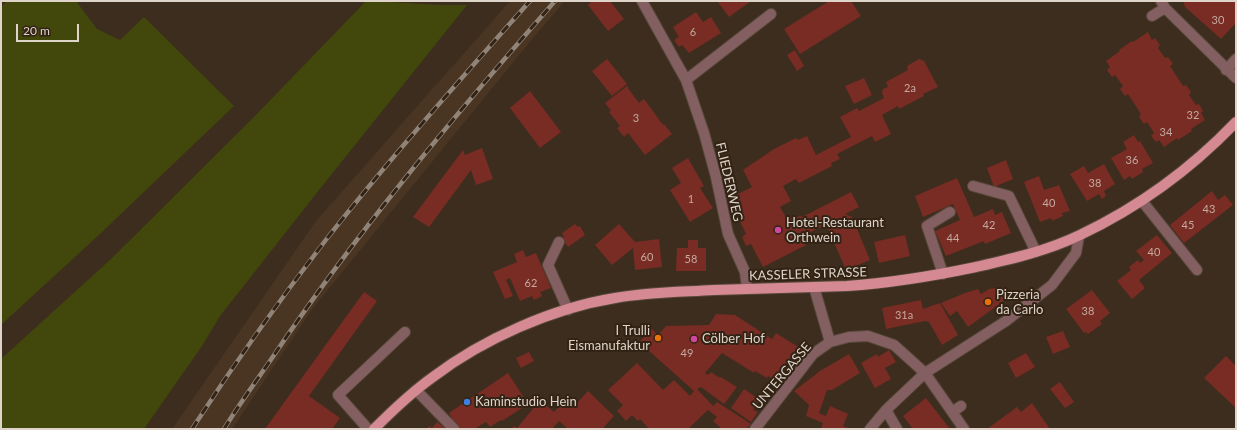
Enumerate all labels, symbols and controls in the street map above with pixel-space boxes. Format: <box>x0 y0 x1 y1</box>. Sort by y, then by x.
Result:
house number: 30 <box>1212 13 1224 27</box>
scale bar <box>18 16 81 42</box>
text: 20 m <box>23 23 50 38</box>
house number: 6 <box>690 25 696 39</box>
house number: 2a <box>904 81 916 95</box>
house number: 32 <box>1187 108 1199 122</box>
house number: 3 <box>633 111 639 125</box>
house number: 34 <box>1160 125 1172 139</box>
street label: FLIEDERWEG <box>712 141 746 223</box>
house number: 36 <box>1126 153 1138 167</box>
house number: 38 <box>1089 176 1101 190</box>
house number: 1 <box>688 192 694 206</box>
house number: 40 <box>1043 196 1055 210</box>
house number: 43 <box>1203 202 1215 216</box>
place label: Hotel-Restaurant Orthwein <box>786 215 884 246</box>
house number: 42 <box>983 218 995 232</box>
house number: 45 <box>1182 218 1194 232</box>
marker: Hotel-Restaurant Orthwein <box>773 225 783 235</box>
house number: 44 <box>947 231 959 245</box>
house number: 40 <box>1148 245 1160 259</box>
house number: 60 <box>641 250 653 264</box>
house number: 58 <box>685 252 697 266</box>
street label: KASSELER STRASSE <box>749 264 867 284</box>
house number: 62 <box>525 276 537 290</box>
place label: Pizzeria da Carlo <box>996 287 1043 318</box>
marker: Pizzeria da Carlo <box>983 297 993 307</box>
house number: 38 <box>1082 304 1094 318</box>
house number: 31a <box>895 308 913 322</box>
place label: I Trulli Eismanufaktur <box>568 323 650 354</box>
place label: Cölber Hof <box>702 331 765 347</box>
marker: I Trulli Eismanufaktur <box>653 333 663 343</box>
marker: Cölber Hof <box>689 334 699 344</box>
street label: UNTERGASSE <box>749 339 815 413</box>
house number: 49 <box>681 346 693 360</box>
place label: Kaminstudio Hein <box>475 394 577 410</box>
marker: Kaminstudio Hein <box>462 397 472 407</box>

